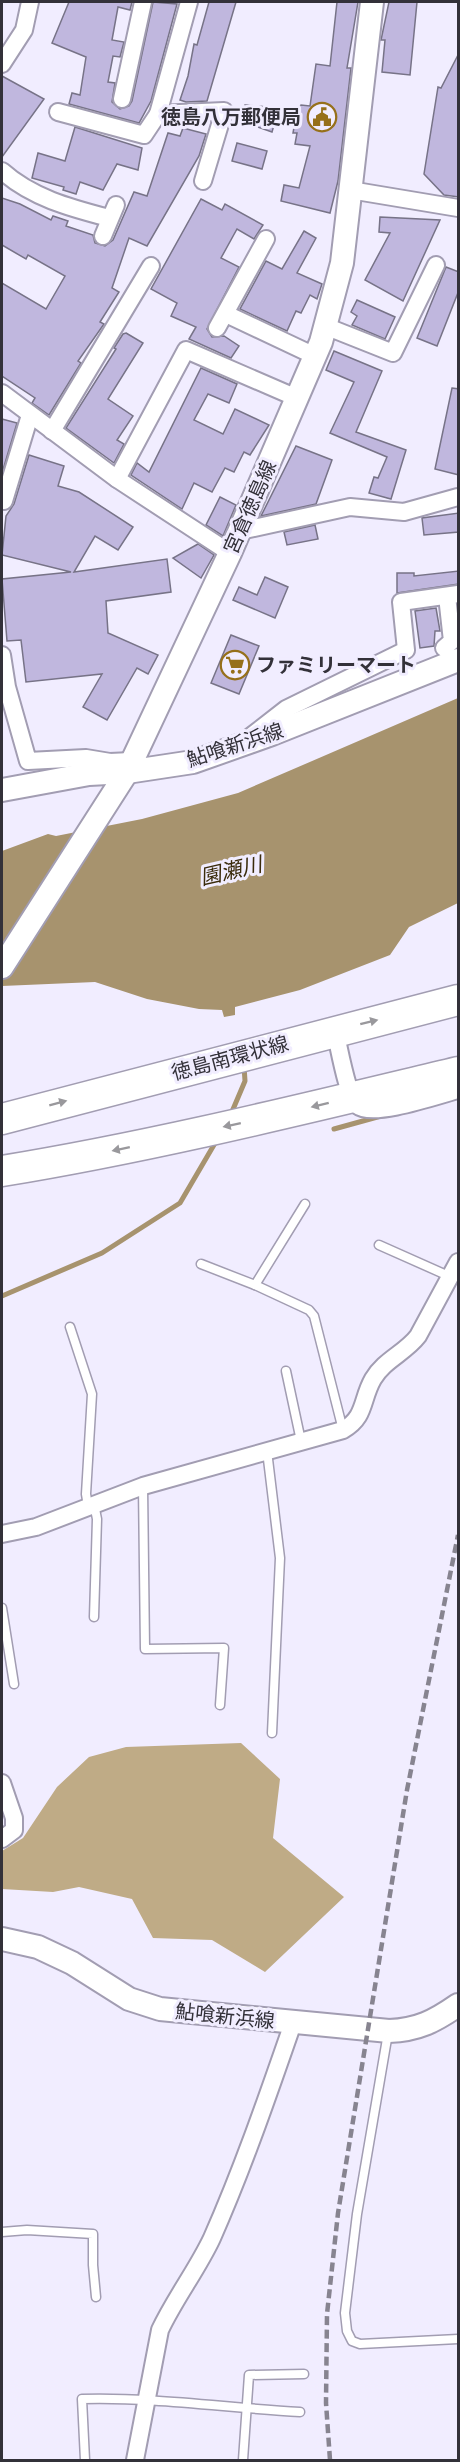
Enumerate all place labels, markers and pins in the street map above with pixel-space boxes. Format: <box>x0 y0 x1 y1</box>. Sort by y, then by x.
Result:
public building icon: 徳島八万郵便局 <box>306 101 338 133</box>
place label: 徳島八万郵便局 <box>161 106 301 132</box>
supermarket icon: ファミリーマート <box>219 649 251 681</box>
place label: ファミリーマート <box>256 654 416 680</box>

